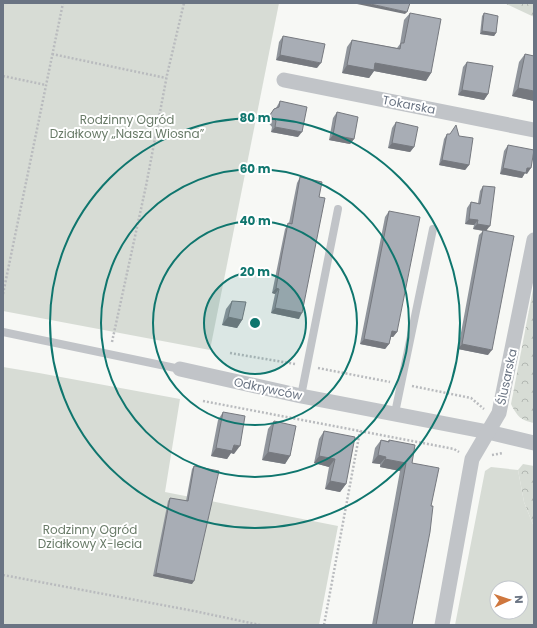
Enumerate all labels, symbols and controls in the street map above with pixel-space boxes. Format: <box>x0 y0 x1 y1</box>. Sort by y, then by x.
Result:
street label: Tokarska <box>381 91 437 118</box>
text: 80 m <box>240 109 271 126</box>
park label: Rodzinny Ogród Działkowy „Nasza Wiosna” <box>50 111 205 142</box>
text: 60 m <box>240 160 271 177</box>
text: 40 m <box>239 212 271 229</box>
text: 20 m <box>240 263 270 280</box>
centre of rings <box>248 316 262 330</box>
street label: Ślusarska <box>492 347 521 407</box>
street label: Odkrywców <box>232 373 304 404</box>
park label: Rodzinny Ogród Działkowy X-lecia <box>38 521 142 552</box>
north arrow <box>489 580 529 620</box>
text: N <box>511 595 527 604</box>

